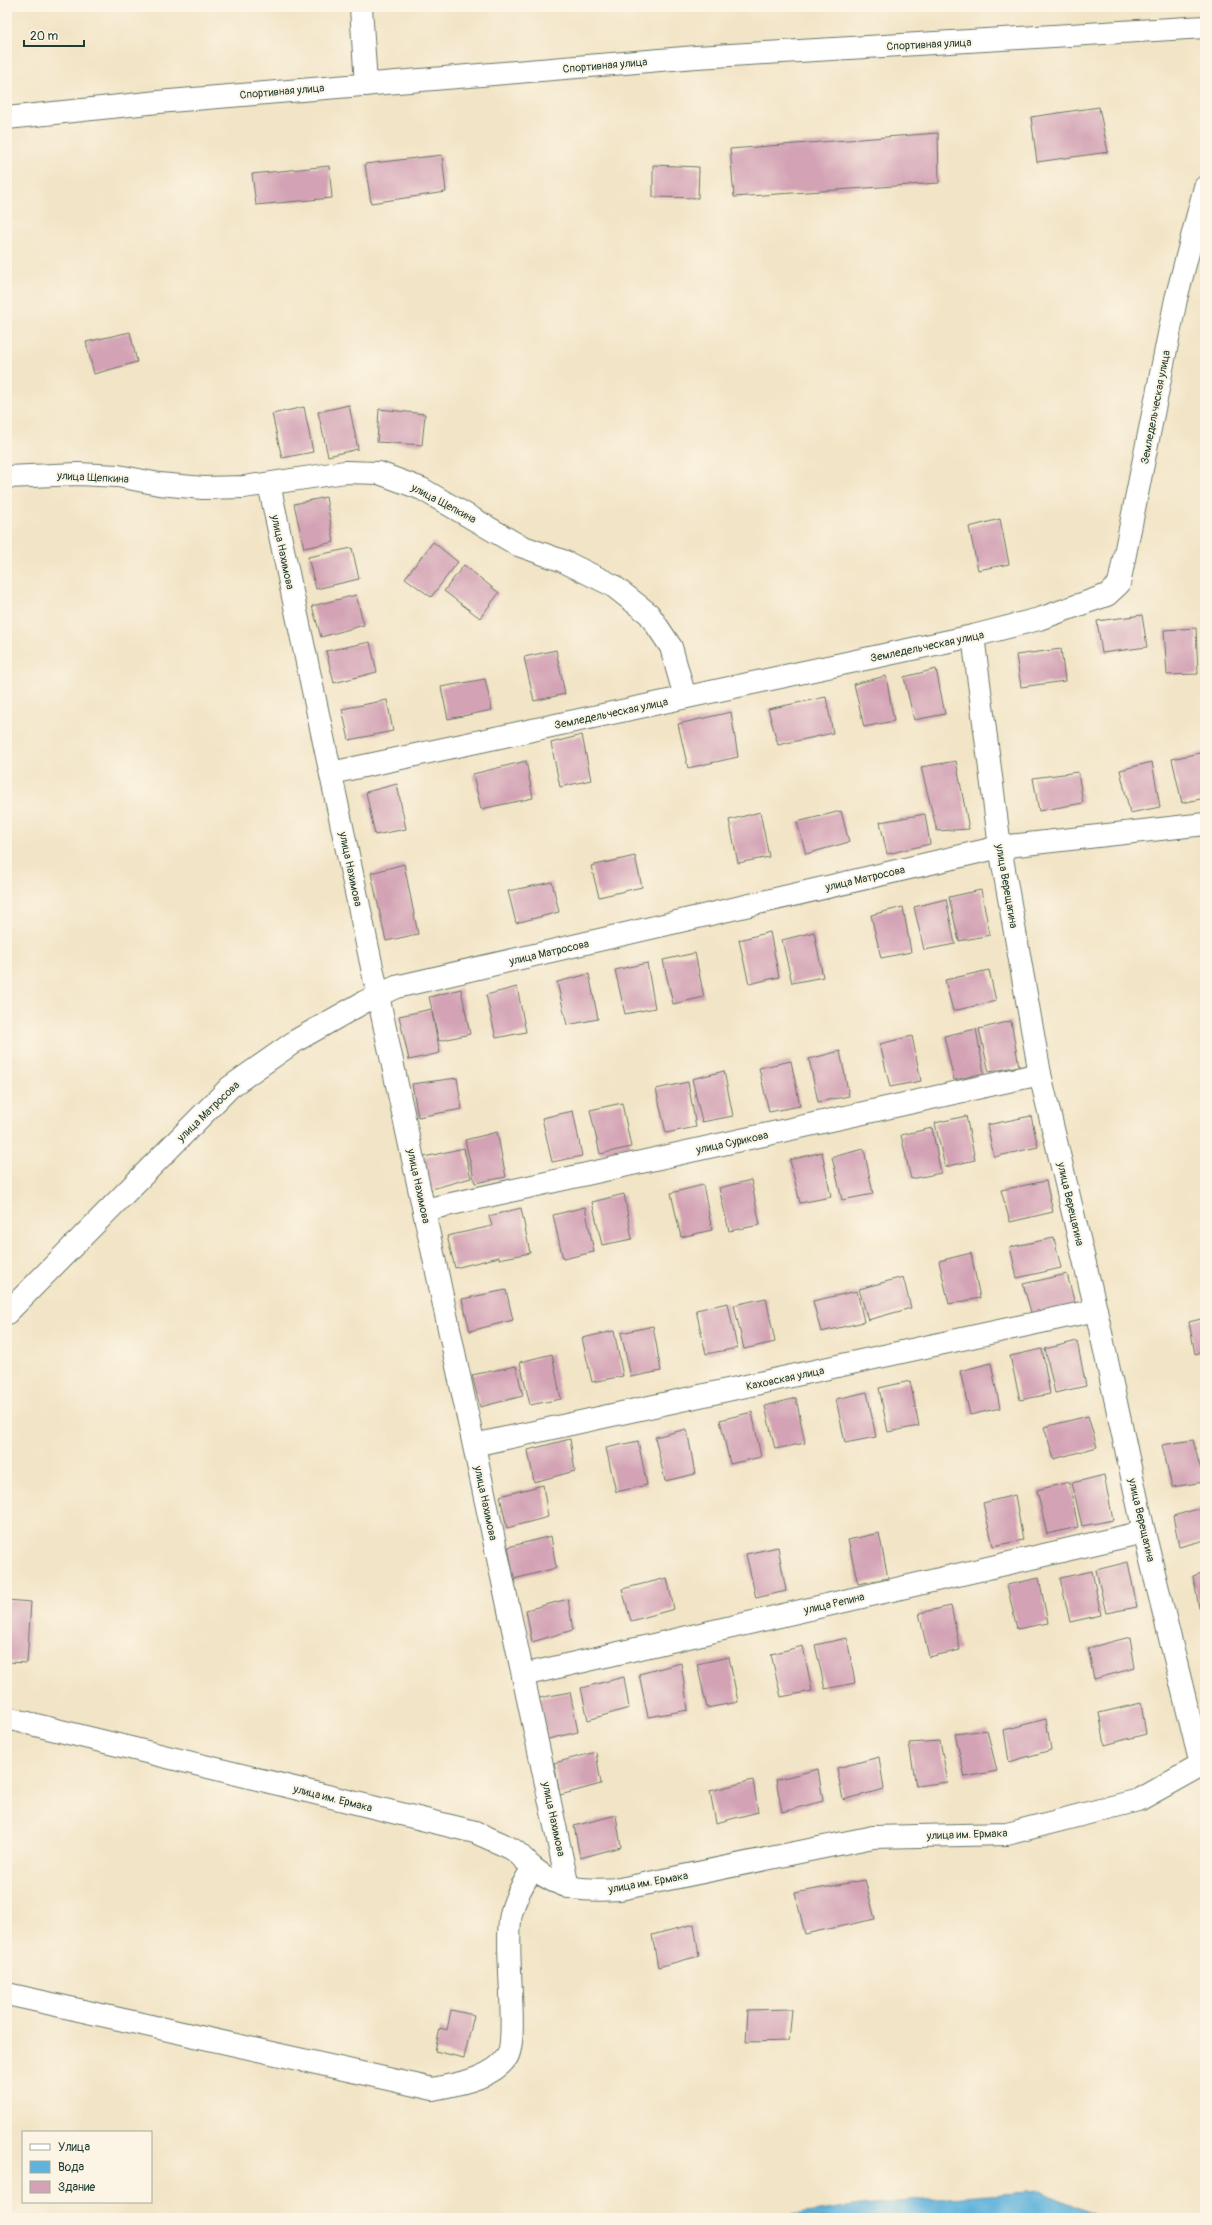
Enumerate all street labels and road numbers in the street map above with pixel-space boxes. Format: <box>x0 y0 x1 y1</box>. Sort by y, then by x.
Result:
street label: Спортивная улица <box>886 36 972 53</box>
street label: Спортивная улица <box>562 55 648 76</box>
street label: Спортивная улица <box>239 81 325 102</box>
street label: Земледельческая улица <box>1138 349 1173 465</box>
street label: улица Щепкина <box>56 469 129 486</box>
street label: улица Щепкина <box>408 480 478 526</box>
street label: улица Нахимова <box>268 513 297 591</box>
street label: Земледельческая улица <box>869 628 985 665</box>
street label: Земледельческая улица <box>553 695 669 732</box>
street label: улица Нахимова <box>336 830 365 908</box>
street label: улица Верещагина <box>993 842 1020 929</box>
street label: улица Матросова <box>823 863 906 894</box>
street label: улица Матросова <box>507 937 590 968</box>
street label: улица Матросова <box>174 1078 242 1145</box>
street label: улица Сурикова <box>694 1128 769 1157</box>
street label: улица Нахимова <box>404 1147 433 1225</box>
street label: улица Верещагина <box>1054 1160 1086 1247</box>
street label: Каховская улица <box>745 1364 825 1393</box>
street label: улица Нахимова <box>471 1464 500 1542</box>
street label: улица Верещагина <box>1125 1476 1157 1563</box>
street label: улица Репина <box>802 1590 866 1617</box>
street label: улица Нахимова <box>539 1780 568 1858</box>
street label: улица им. Ермака <box>291 1782 374 1815</box>
street label: улица им. Ермака <box>925 1827 1008 1842</box>
street label: улица им. Ермака <box>606 1869 689 1896</box>

